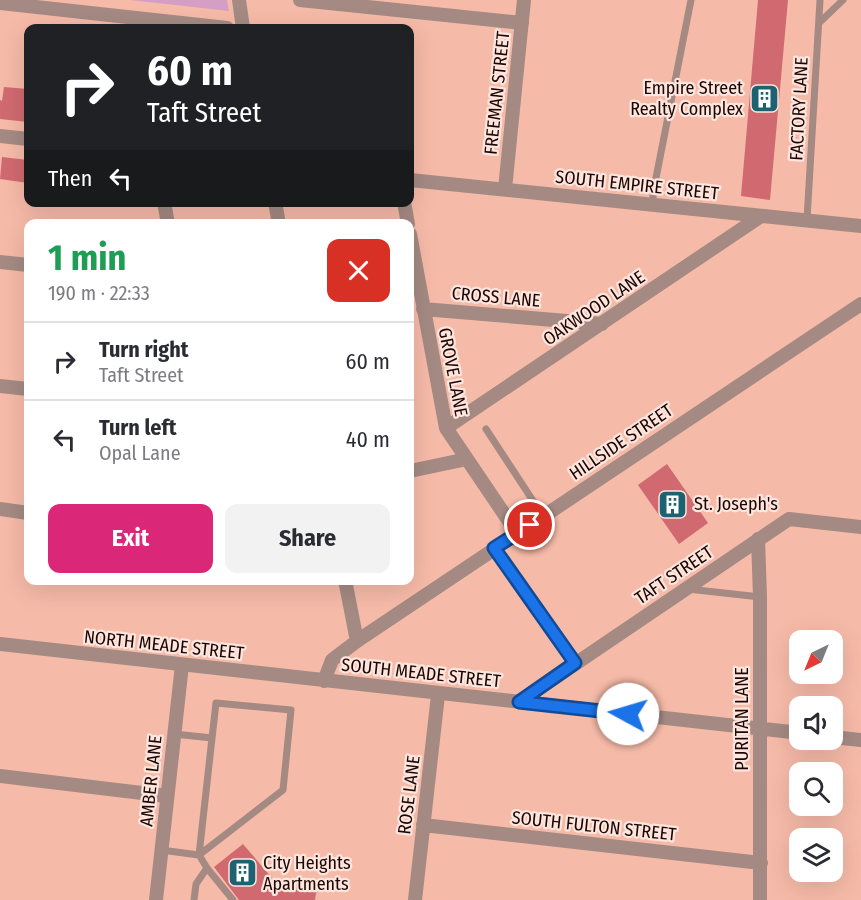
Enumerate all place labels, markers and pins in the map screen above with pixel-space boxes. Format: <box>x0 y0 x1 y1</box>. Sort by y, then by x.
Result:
place label: Empire Street Realty Complex <box>630 77 743 120</box>
building icon: Empire Street Realty Complex <box>748 82 780 114</box>
building icon: St. Joseph's <box>657 488 689 520</box>
place label: St. Joseph's <box>694 493 778 515</box>
pin <box>504 499 555 550</box>
place label: City Heights Apartments <box>263 852 351 895</box>
building icon: City Heights Apartments <box>226 857 258 889</box>

